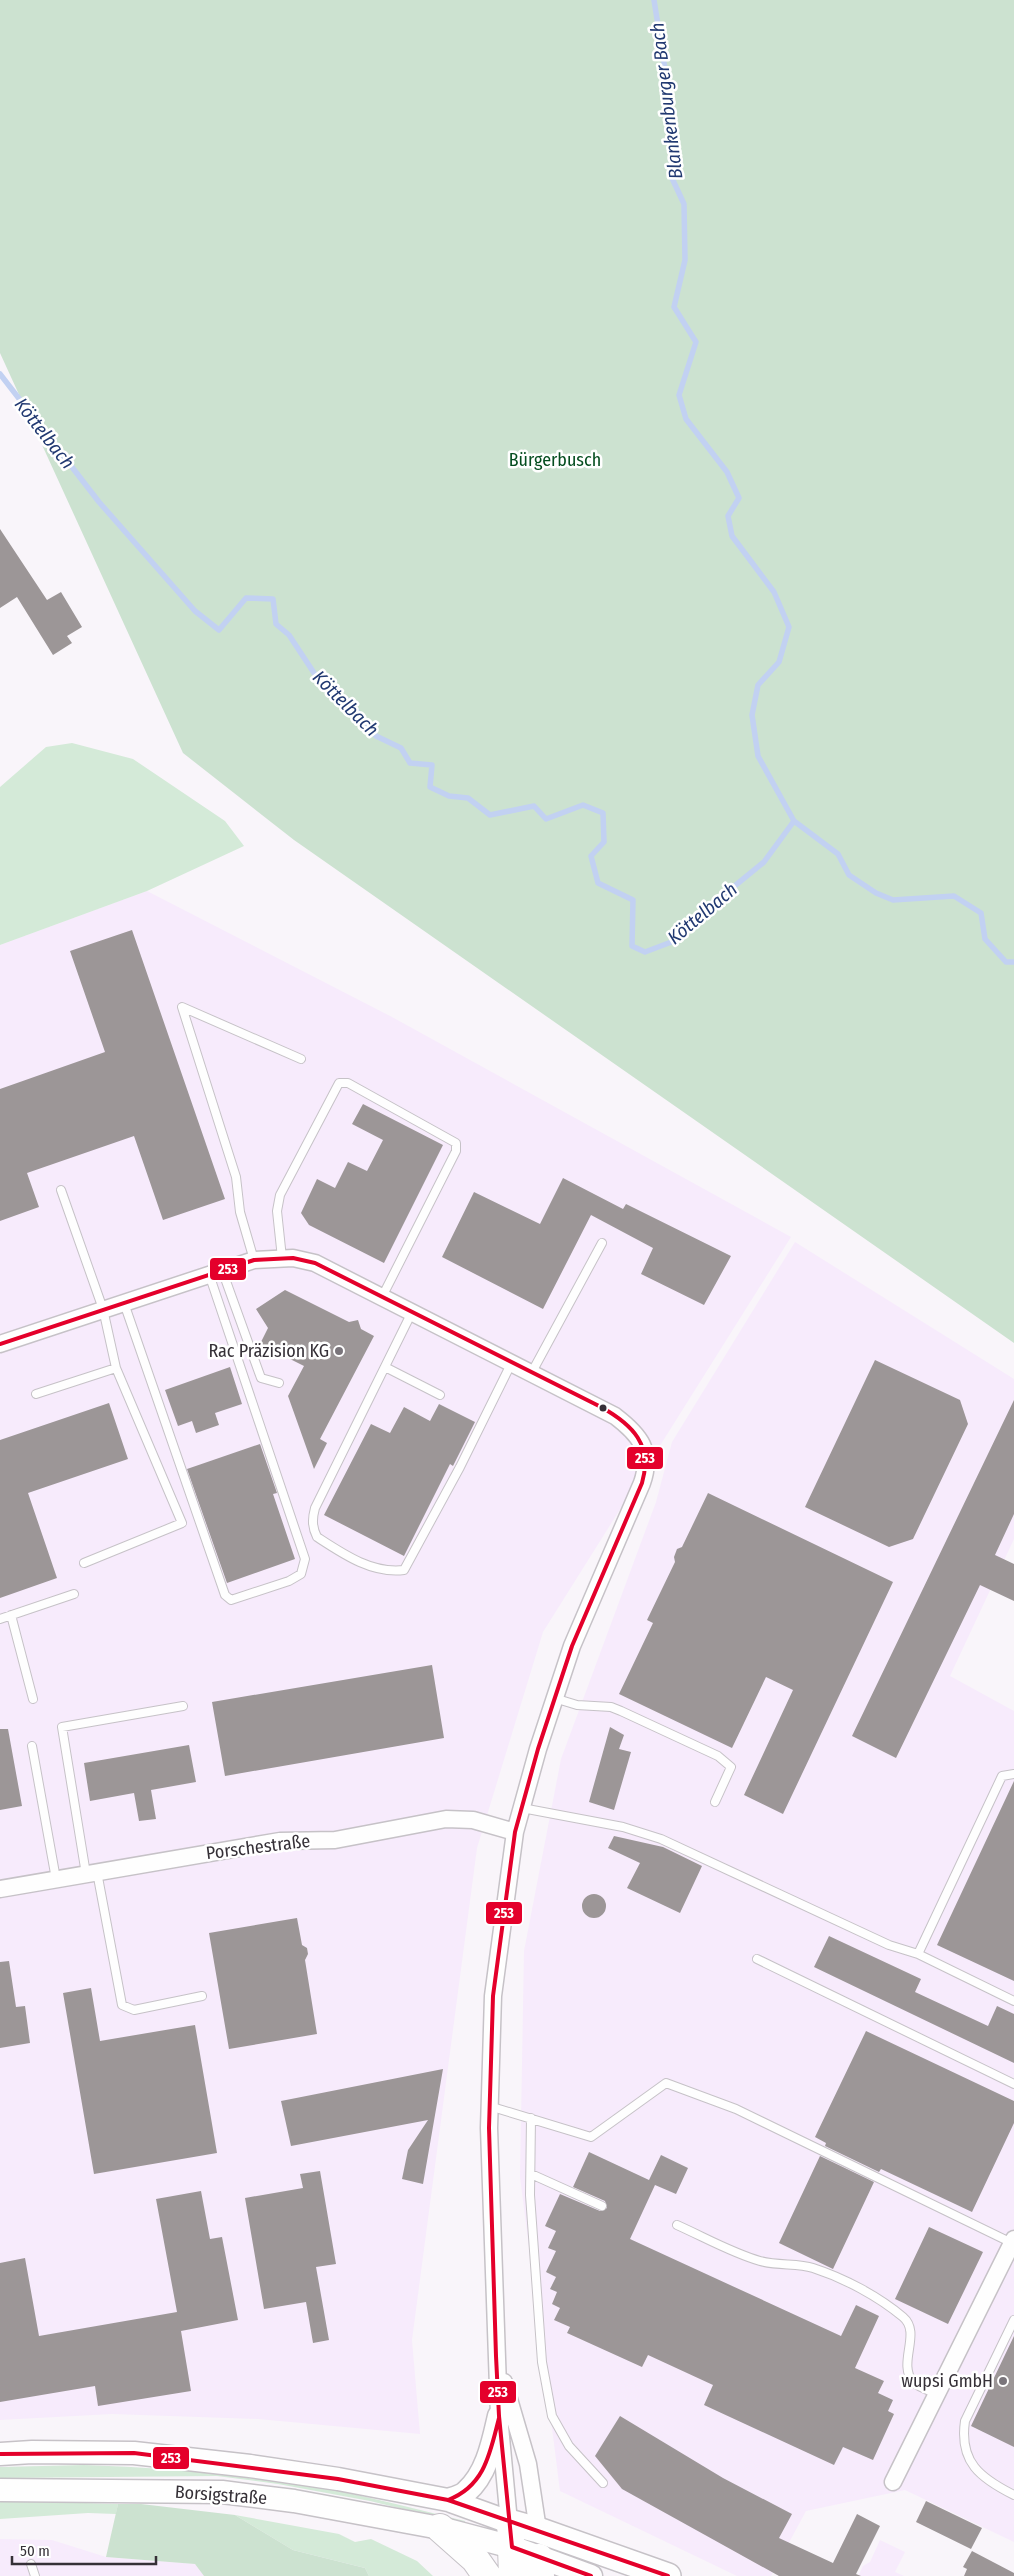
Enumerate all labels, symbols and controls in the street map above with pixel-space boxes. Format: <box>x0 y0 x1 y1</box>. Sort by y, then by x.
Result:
water label: Blankenburger Bach <box>645 21 688 181</box>
water label: Köttelbach <box>10 393 79 473</box>
park label: Bürgerbusch <box>509 449 601 471</box>
water label: Köttelbach <box>308 666 383 741</box>
water label: Köttelbach <box>663 878 742 949</box>
line badge: 253 <box>209 1257 247 1281</box>
text: 253 <box>217 1261 238 1278</box>
place label: Rac Präzision KG <box>208 1340 329 1362</box>
marker: Rac Präzision KG <box>333 1345 345 1357</box>
unlabelled marker <box>598 1403 608 1413</box>
line badge: 253 <box>626 1446 664 1470</box>
text: 253 <box>634 1450 655 1467</box>
street label: Porschestraße <box>205 1830 311 1864</box>
line badge: 253 <box>485 1901 523 1925</box>
text: 253 <box>493 1905 514 1922</box>
place label: wupsi GmbH <box>901 2370 993 2392</box>
marker: wupsi GmbH <box>997 2375 1009 2387</box>
line badge: 253 <box>479 2380 517 2404</box>
text: 253 <box>487 2384 508 2401</box>
line badge: 253 <box>152 2446 190 2470</box>
text: 253 <box>160 2450 181 2467</box>
street label: Borsigstraße <box>174 2481 268 2509</box>
scale bar <box>12 2534 156 2566</box>
text: 50 m <box>20 2542 50 2560</box>

